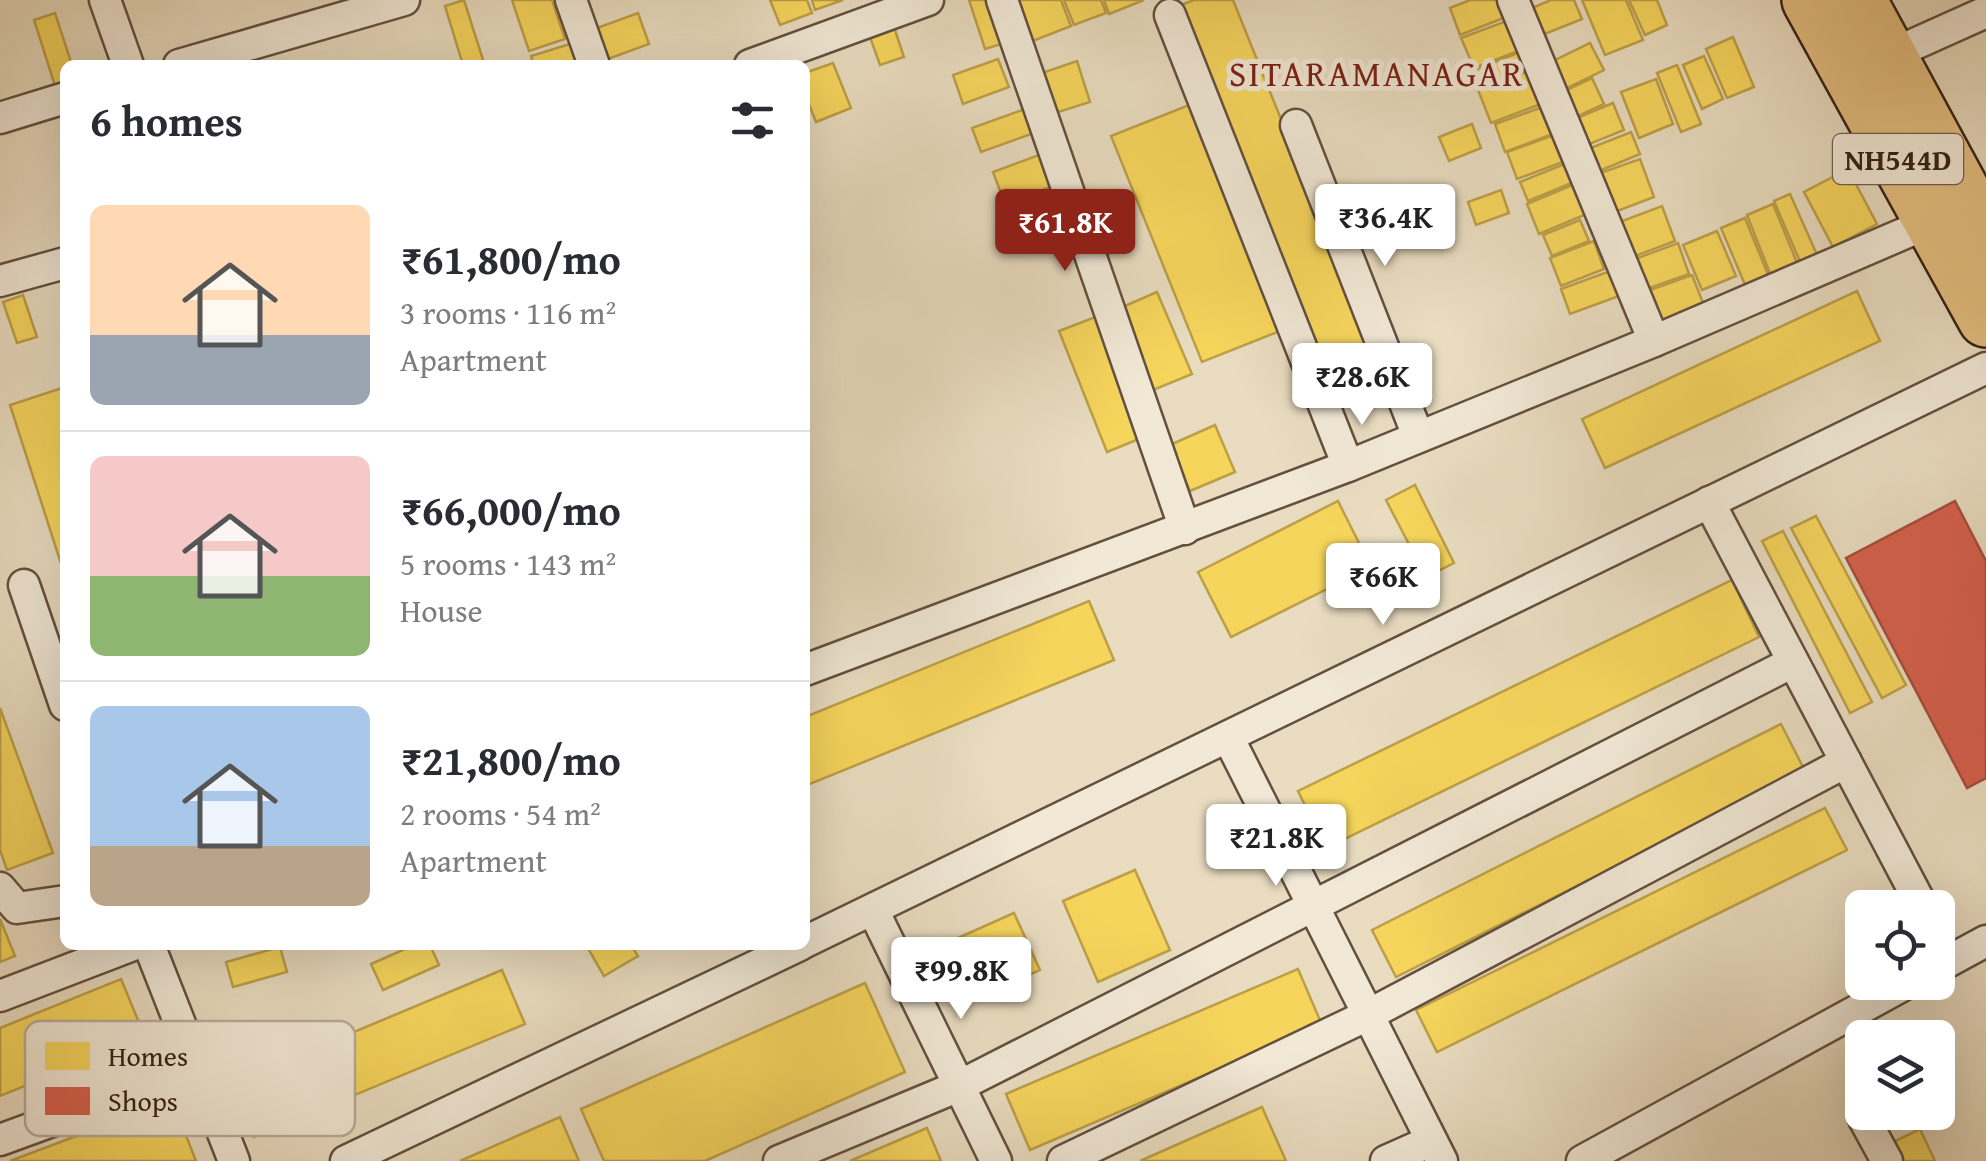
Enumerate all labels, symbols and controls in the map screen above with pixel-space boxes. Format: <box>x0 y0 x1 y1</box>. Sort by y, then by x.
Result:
district label: SITARAMANAGAR <box>1229 48 1525 99</box>
text: 6 homes <box>90 90 243 151</box>
icon: filters <box>725 93 780 148</box>
road number: NH544D <box>1833 134 1963 184</box>
pin: ₹36.4K <box>1304 184 1466 269</box>
pin: ₹61.8K <box>984 189 1146 274</box>
text: ₹36.4K <box>1337 193 1433 240</box>
text: ₹61.8K <box>1017 198 1113 245</box>
text: ₹61,800/mo <box>400 228 621 289</box>
icon: home <box>170 245 290 365</box>
text: 3 rooms · 116 m² <box>400 289 616 336</box>
text: Apartment <box>400 336 547 383</box>
pin: ₹28.6K <box>1281 343 1443 428</box>
text: ₹28.6K <box>1314 352 1410 399</box>
text: ₹66,000/mo <box>400 479 621 540</box>
icon: home <box>170 496 290 616</box>
text: 5 rooms · 143 m² <box>400 540 616 587</box>
pin: ₹66K <box>1324 543 1442 628</box>
text: ₹66K <box>1348 552 1418 599</box>
text: House <box>400 587 483 634</box>
text: ₹21,800/mo <box>400 729 621 790</box>
icon: home <box>170 746 290 866</box>
text: 2 rooms · 54 m² <box>400 790 601 837</box>
pin: ₹21.8K <box>1195 804 1357 889</box>
text: ₹21.8K <box>1228 813 1324 860</box>
text: Apartment <box>400 837 547 884</box>
map controls <box>1845 890 1955 1130</box>
button: locate <box>1845 890 1955 1000</box>
pin: ₹99.8K <box>880 937 1042 1022</box>
text: ₹99.8K <box>913 946 1009 993</box>
button: layers <box>1845 1020 1955 1130</box>
legend <box>25 1021 355 1136</box>
text: Homes <box>108 1035 188 1076</box>
text: Shops <box>108 1080 178 1121</box>

